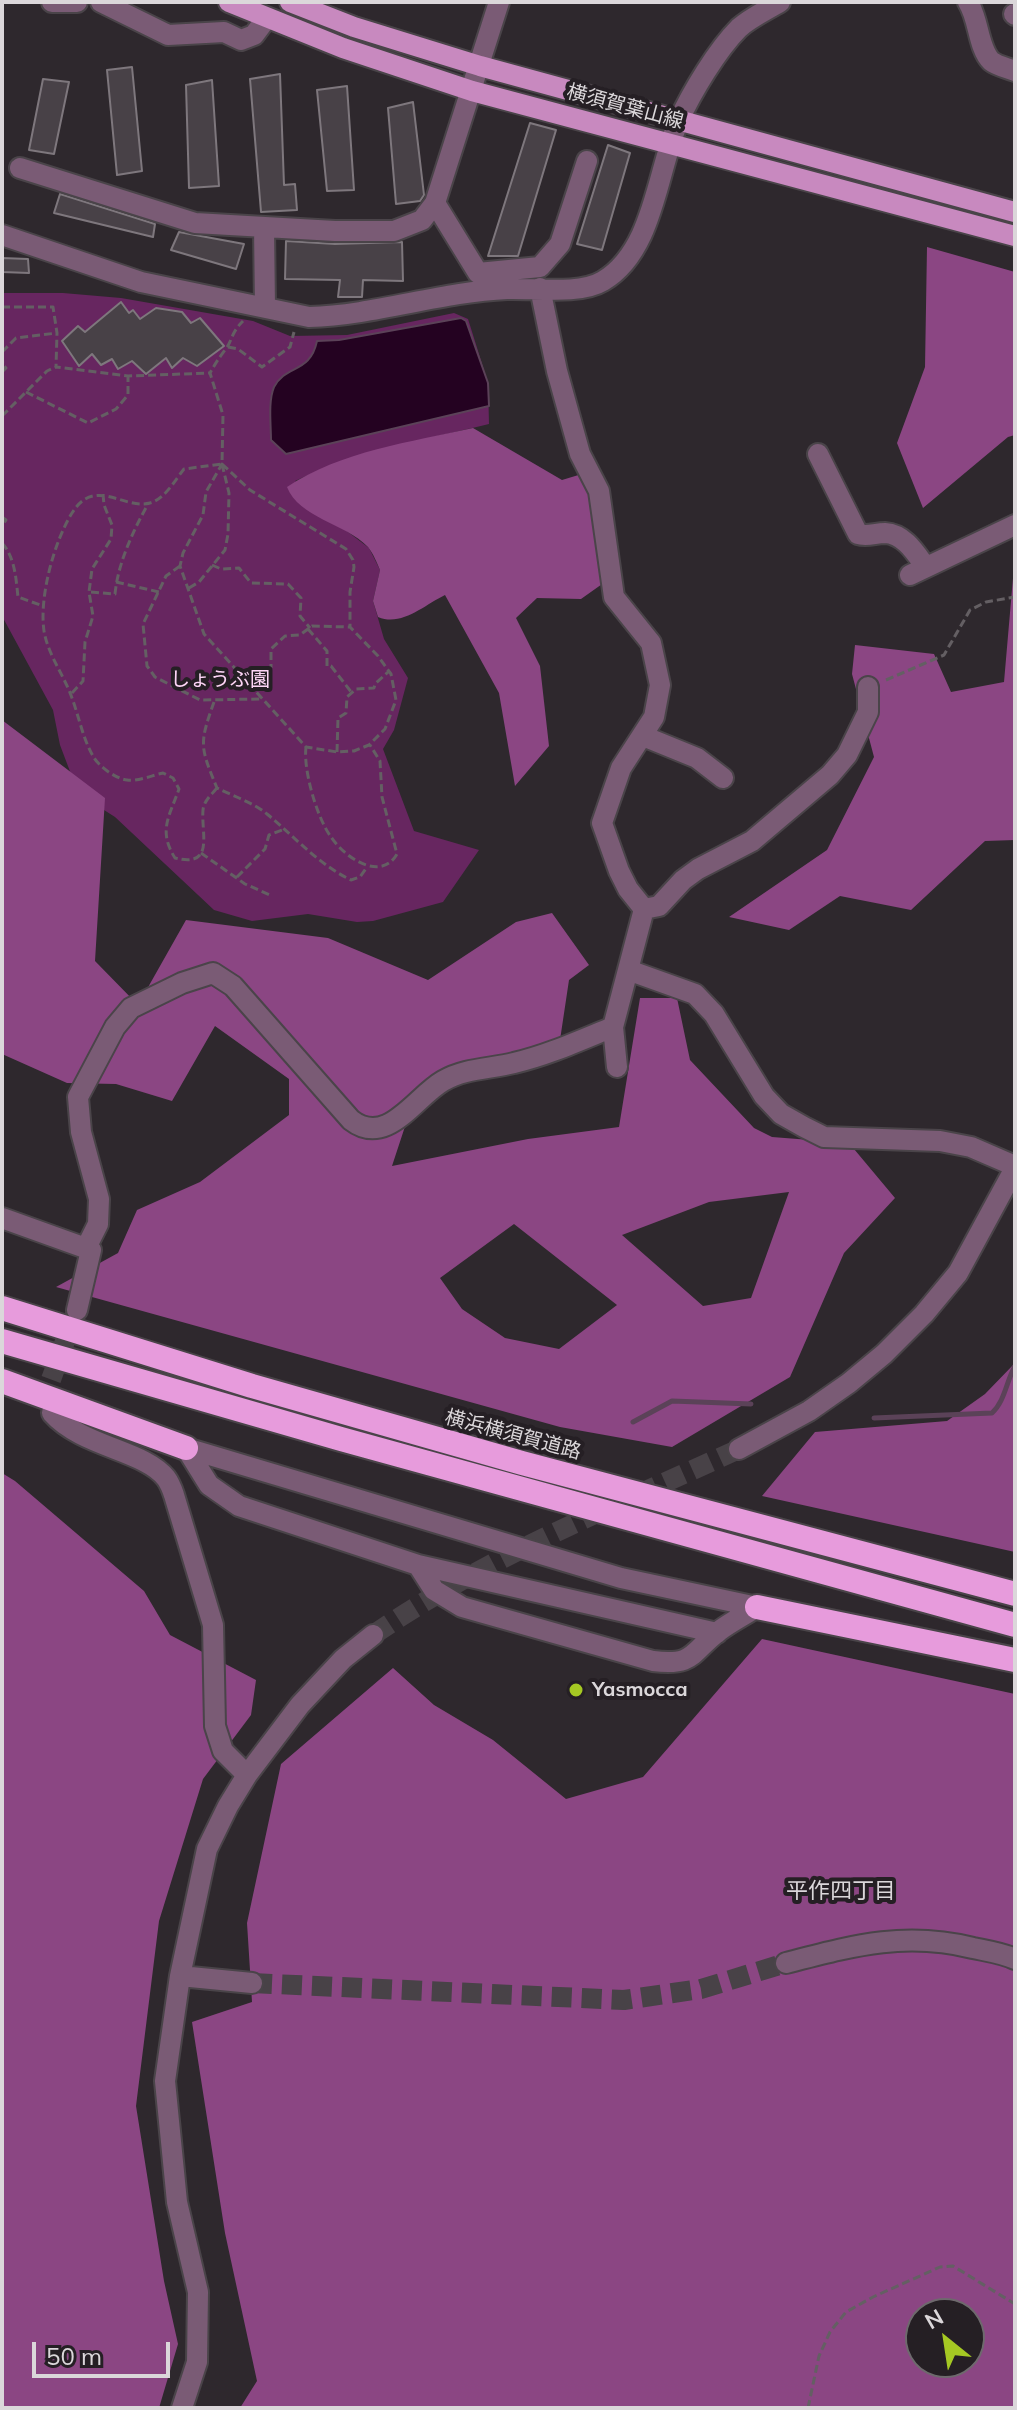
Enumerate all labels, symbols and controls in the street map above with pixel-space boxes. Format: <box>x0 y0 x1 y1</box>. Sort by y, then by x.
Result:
street label: 横須賀葉山線 <box>564 80 686 134</box>
park label: しょうぶ園 <box>170 668 270 692</box>
street label: 横浜横須賀道路 <box>442 1405 584 1465</box>
place label: Yasmocca <box>592 1678 688 1702</box>
marker: Yasmocca <box>567 1681 585 1699</box>
district label: 平作四丁目 <box>786 1878 896 1904</box>
north arrow <box>905 2298 985 2378</box>
text: N <box>920 2303 948 2335</box>
scale bar <box>36 2326 174 2376</box>
text: 50 m <box>46 2341 102 2371</box>

